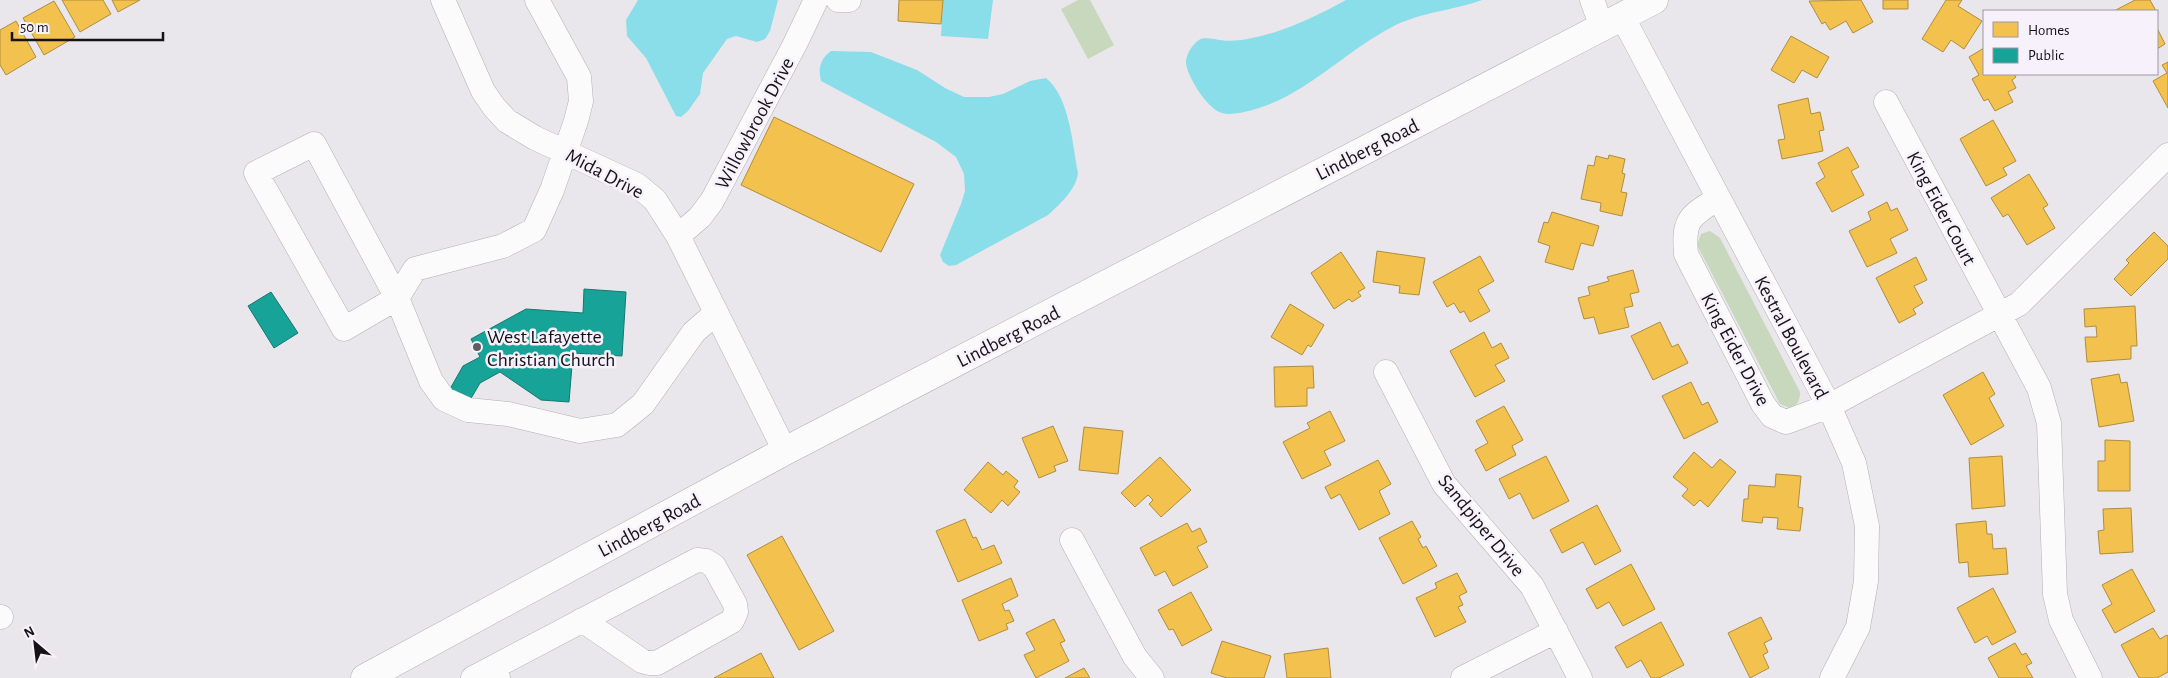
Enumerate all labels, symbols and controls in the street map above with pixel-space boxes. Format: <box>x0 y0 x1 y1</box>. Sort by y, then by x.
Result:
scale bar <box>12 10 164 42</box>
legend <box>1983 10 2158 75</box>
text: 50 m <box>20 20 49 35</box>
text: Homes <box>2028 23 2070 38</box>
text: Public <box>2028 48 2064 63</box>
street label: Willowbrook Drive <box>712 54 798 193</box>
street label: Lindberg Road <box>1313 115 1422 184</box>
street label: Mida Drive <box>562 145 647 203</box>
street label: King Eider Court <box>1903 148 1980 269</box>
street label: Kestral Boulevard <box>1750 273 1832 402</box>
street label: King Eider Drive <box>1697 290 1773 409</box>
street label: Lindberg Road <box>954 302 1063 371</box>
place label: West Lafayette Christian Church <box>487 327 616 370</box>
marker: West Lafayette Christian Church <box>471 341 483 353</box>
street label: Sandpiper Drive <box>1434 471 1528 580</box>
street label: Lindberg Road <box>595 491 704 561</box>
north arrow <box>10 618 60 668</box>
text: N <box>22 624 37 641</box>

